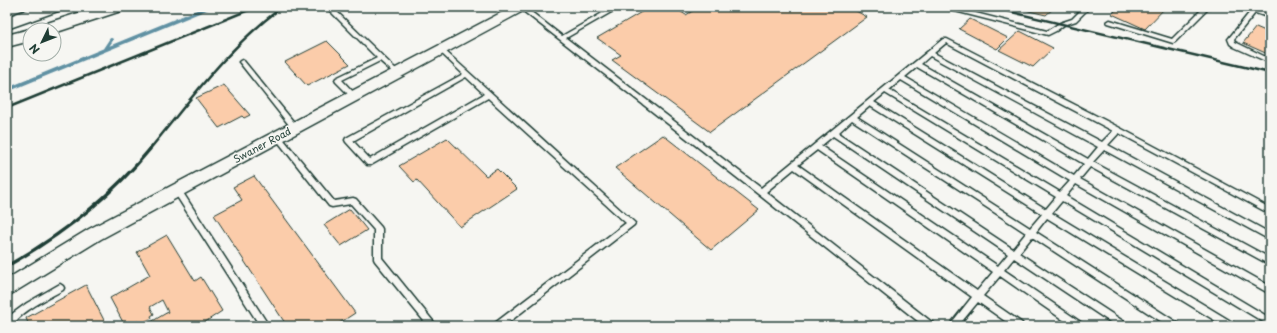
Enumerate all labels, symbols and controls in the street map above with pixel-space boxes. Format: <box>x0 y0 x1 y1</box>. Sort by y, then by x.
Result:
north arrow <box>22 22 62 62</box>
text: N <box>25 40 44 58</box>
street label: Swaner Road <box>230 123 294 166</box>

